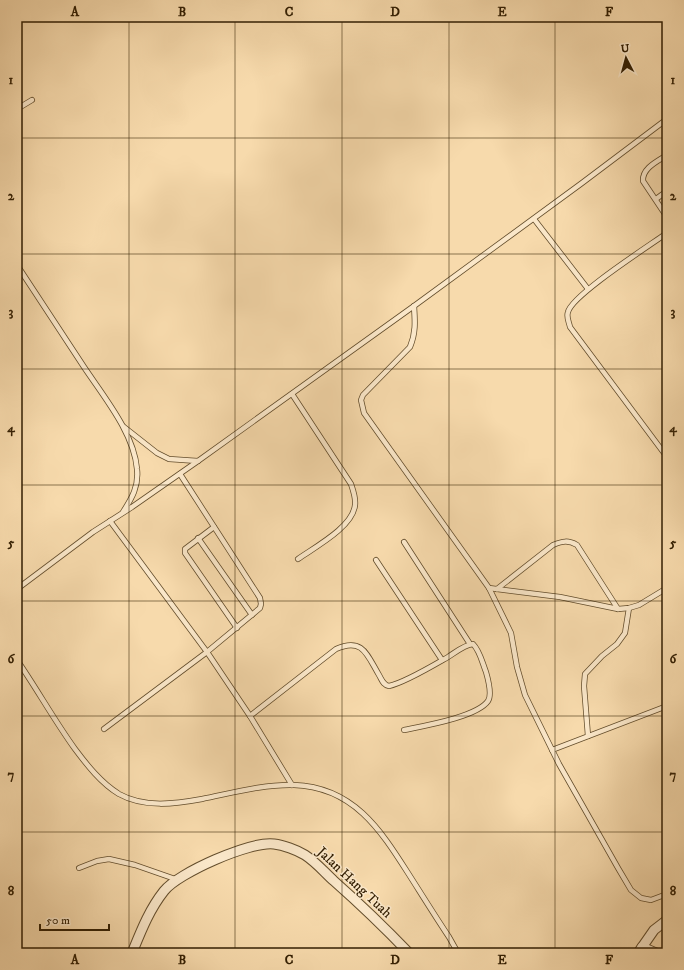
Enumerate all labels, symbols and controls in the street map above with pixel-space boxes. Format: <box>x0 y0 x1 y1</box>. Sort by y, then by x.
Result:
text: A <box>70 4 80 20</box>
text: B <box>178 4 186 20</box>
text: C <box>285 4 294 20</box>
text: D <box>390 4 400 20</box>
text: E <box>497 4 507 20</box>
text: F <box>605 4 614 20</box>
north arrow <box>606 38 646 78</box>
text: U <box>620 42 631 56</box>
text: 1 <box>9 72 14 88</box>
text: 1 <box>671 72 676 88</box>
text: 2 <box>8 188 15 204</box>
text: 2 <box>670 188 677 204</box>
text: 3 <box>9 304 14 320</box>
text: 3 <box>671 304 676 320</box>
text: 4 <box>6 420 15 437</box>
text: 4 <box>668 420 677 437</box>
text: 5 <box>7 535 15 551</box>
text: 5 <box>669 535 677 551</box>
text: 6 <box>8 651 16 667</box>
text: 6 <box>670 651 678 667</box>
text: 7 <box>8 767 15 783</box>
text: 7 <box>670 767 677 783</box>
street label: Jalan Hang Tuah <box>312 842 396 923</box>
text: 8 <box>8 883 15 899</box>
text: 8 <box>670 883 677 899</box>
scale bar <box>40 906 109 932</box>
text: 50 m <box>46 913 70 928</box>
text: A <box>70 952 80 968</box>
text: B <box>178 952 186 968</box>
text: C <box>285 952 294 968</box>
text: D <box>390 952 400 968</box>
text: E <box>497 952 507 968</box>
text: F <box>605 952 614 968</box>

